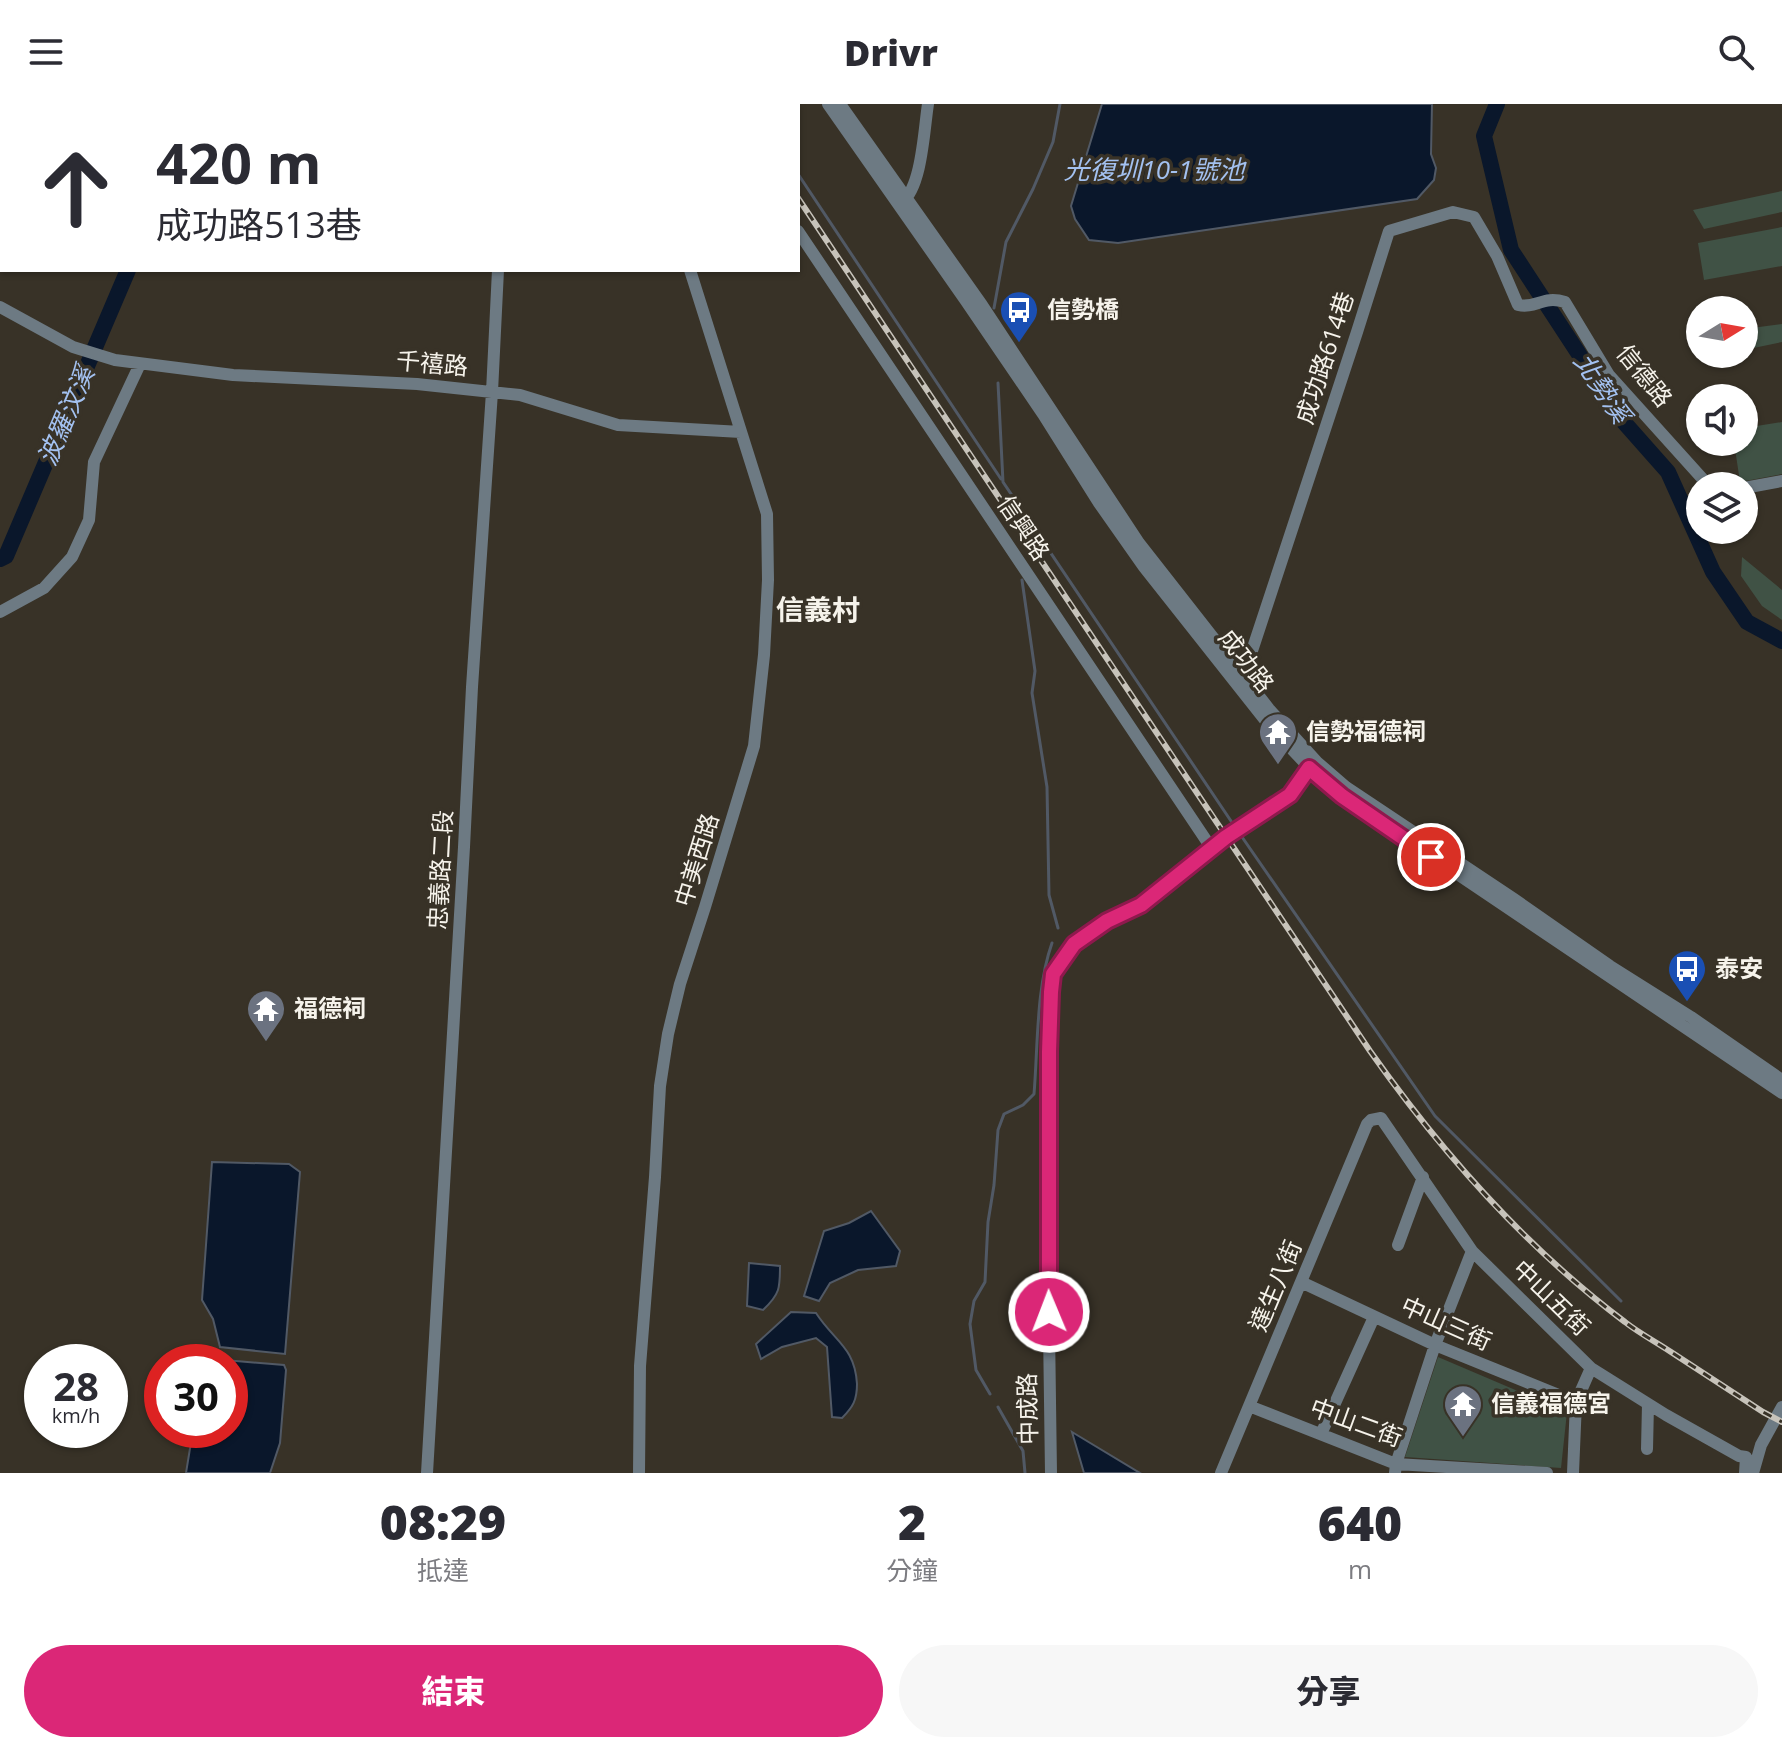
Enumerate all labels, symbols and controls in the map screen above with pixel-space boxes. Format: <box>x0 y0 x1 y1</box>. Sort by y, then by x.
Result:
text: Drivr <box>844 28 938 77</box>
icon: menu <box>24 30 68 74</box>
icon: search <box>1714 30 1758 74</box>
text: 420 m <box>156 124 322 200</box>
icon: ahead <box>24 136 128 240</box>
water label: 光復圳10-1號池 <box>1063 151 1248 187</box>
text: 成功路513巷 <box>156 200 362 249</box>
street label: 成功路614巷 <box>1287 287 1360 428</box>
bus stop icon: 信勢橋 <box>998 289 1040 344</box>
place label: 信勢橋 <box>1047 292 1119 325</box>
north arrow <box>1686 296 1758 368</box>
map controls <box>1686 296 1758 544</box>
street label: 信德路 <box>1610 337 1681 413</box>
street label: 千禧路 <box>395 343 469 382</box>
water label: 北勢溪 <box>1566 345 1642 433</box>
water label: 波羅汶溪 <box>28 357 104 471</box>
button: sound <box>1686 384 1758 456</box>
button: layers <box>1686 472 1758 544</box>
street label: 信興路 <box>990 488 1058 566</box>
district label: 信義村 <box>776 590 860 628</box>
street label: 成功路 <box>1212 622 1282 699</box>
temple icon: 信勢福德祠 <box>1257 711 1299 766</box>
place label: 信勢福德祠 <box>1306 714 1426 747</box>
street label: 忠義路二段 <box>420 809 459 931</box>
street label: 中美西路 <box>666 809 725 910</box>
pin <box>1397 823 1465 891</box>
icon: arrive <box>1409 835 1453 879</box>
bus stop icon: 泰安 <box>1666 948 1708 1003</box>
place label: 泰安 <box>1715 951 1763 984</box>
temple icon: 福德祠 <box>245 988 287 1043</box>
place label: 福德祠 <box>294 991 366 1024</box>
street label: 達生八街 <box>1241 1235 1309 1336</box>
street label: 中山五街 <box>1506 1252 1598 1342</box>
position arrow <box>1007 1270 1091 1354</box>
street label: 中山三街 <box>1396 1288 1497 1357</box>
speed limit sign: 30 <box>144 1344 248 1448</box>
text: 28 <box>53 1358 99 1413</box>
street label: 中成路 <box>1009 1373 1044 1445</box>
temple icon: 信義福德宮 <box>1442 1383 1484 1438</box>
place label: 信義福德宮 <box>1491 1386 1611 1419</box>
street label: 中山二街 <box>1306 1390 1407 1454</box>
text: km/h <box>52 1402 100 1429</box>
text: 08:29 <box>380 1489 506 1554</box>
text: 2 <box>898 1489 926 1554</box>
text: 640 <box>1318 1490 1402 1555</box>
text: m <box>1348 1551 1372 1587</box>
text: 抵達 <box>417 1552 469 1588</box>
text: 分鐘 <box>886 1552 938 1588</box>
button: 結束 <box>24 1645 883 1737</box>
button: 分享 <box>899 1645 1758 1737</box>

